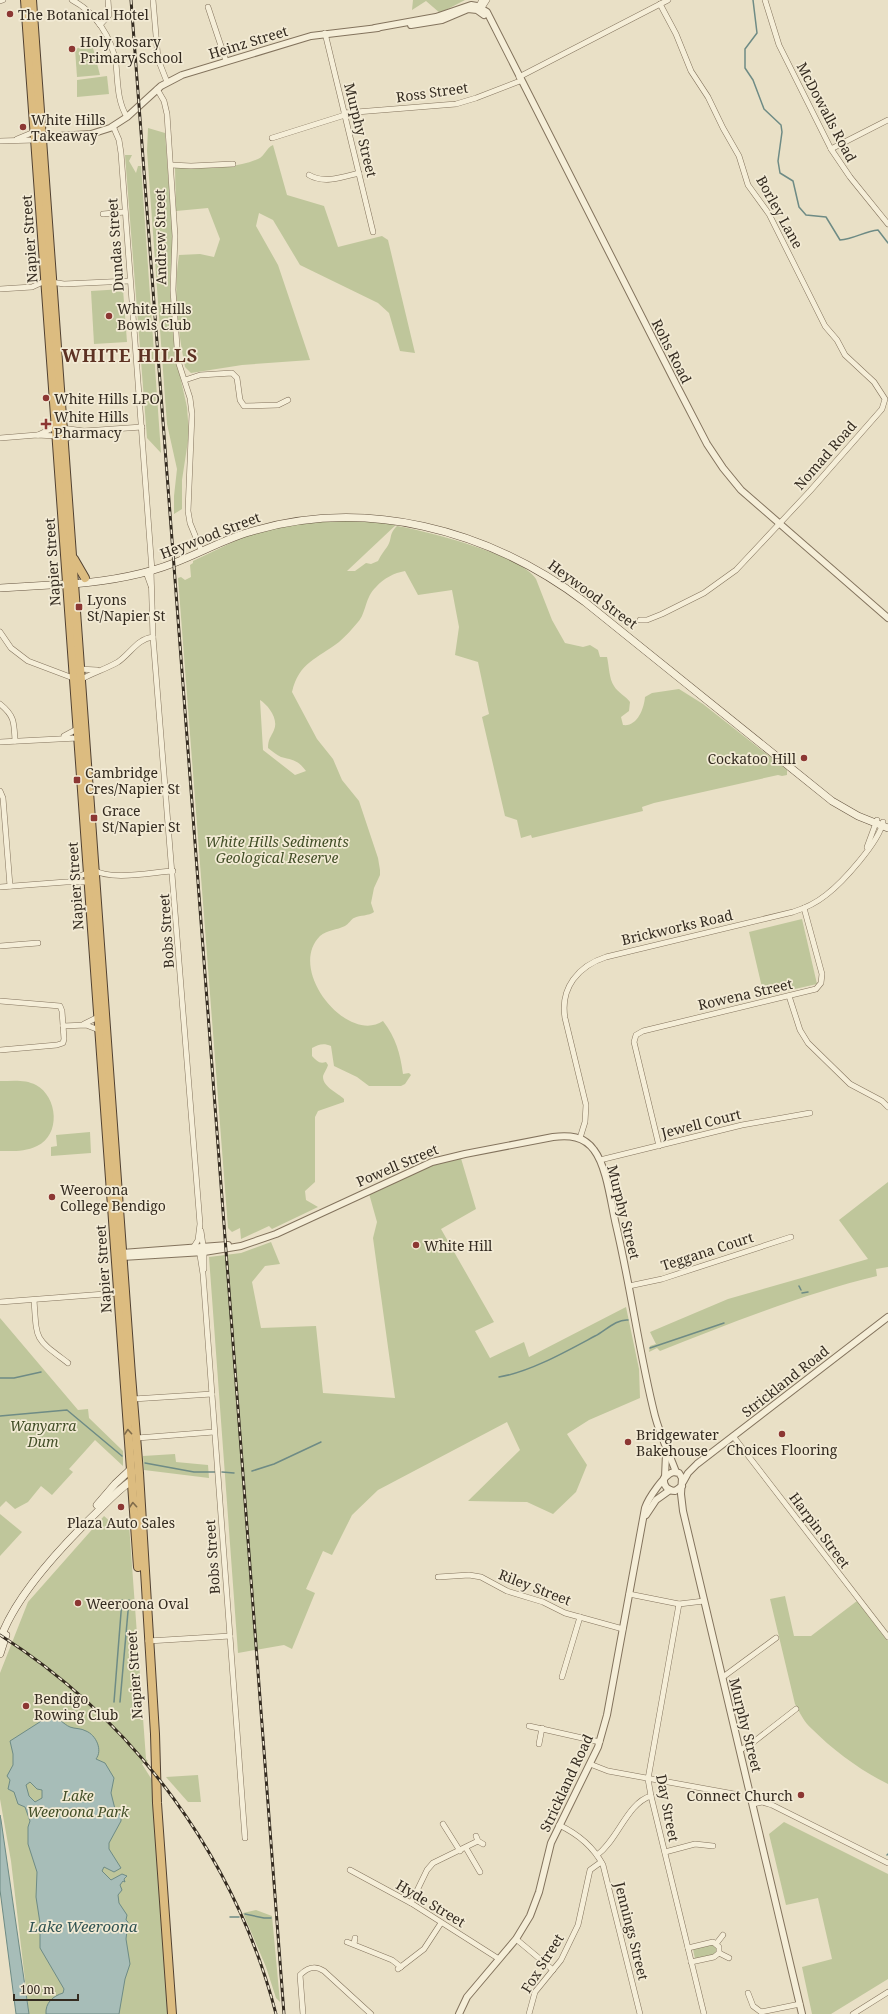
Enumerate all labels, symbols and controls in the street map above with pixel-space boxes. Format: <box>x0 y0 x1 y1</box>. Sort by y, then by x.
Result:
place label: The Botanical Hotel <box>18 5 150 24</box>
marker: The Botanical Hotel <box>5 9 15 19</box>
street label: Heinz Street <box>206 21 290 63</box>
place label: Holy Rosary Primary School <box>80 32 183 67</box>
marker: Holy Rosary Primary School <box>67 44 77 54</box>
street label: McDowalls Road <box>793 59 862 166</box>
street label: Ross Street <box>395 78 469 106</box>
street label: Murphy Street <box>340 81 382 179</box>
place label: White Hills Takeaway <box>31 110 106 145</box>
marker: White Hills Takeaway <box>18 122 28 132</box>
street label: Borley Lane <box>752 172 808 252</box>
street label: Andrew Street <box>150 189 170 285</box>
street label: Napier Street <box>16 194 42 284</box>
street label: Dundas Street <box>102 198 128 292</box>
place label: White Hills Bowls Club <box>117 299 192 334</box>
marker: White Hills Bowls Club <box>104 311 114 321</box>
street label: Rohs Road <box>648 316 696 387</box>
district label: WHITE HILLS <box>62 343 198 367</box>
place label: White Hills LPO <box>54 389 160 408</box>
marker: White Hills LPO <box>41 393 51 403</box>
place label: White Hills Pharmacy <box>54 407 129 442</box>
street label: Nomad Road <box>790 416 861 494</box>
marker: White Hills Pharmacy <box>41 419 51 429</box>
street label: Heywood Street <box>157 507 263 563</box>
street label: Napier Street <box>39 517 65 607</box>
street label: Heywood Street <box>545 555 642 633</box>
place label: Lyons St/Napier St <box>87 590 166 625</box>
marker: Lyons St/Napier St <box>74 602 84 612</box>
place label: Cockatoo Hill <box>707 749 797 768</box>
marker: Cockatoo Hill <box>799 753 809 763</box>
place label: Cambridge Cres/Napier St <box>85 763 180 798</box>
marker: Cambridge Cres/Napier St <box>72 775 82 785</box>
place label: Grace St/Napier St <box>102 801 181 836</box>
marker: Grace St/Napier St <box>89 813 99 823</box>
park label: White Hills Sediments Geological Reserve <box>205 832 349 867</box>
street label: Napier Street <box>62 841 88 931</box>
street label: Bobs Street <box>154 893 178 969</box>
street label: Brickworks Road <box>619 905 735 949</box>
street label: Rowena Street <box>696 974 794 1014</box>
street label: Jewell Court <box>658 1104 743 1142</box>
street label: Powell Street <box>353 1139 441 1191</box>
street label: Murphy Street <box>603 1163 645 1261</box>
place label: Weeroona College Bendigo <box>60 1180 166 1215</box>
marker: Weeroona College Bendigo <box>47 1192 57 1202</box>
street label: Napier Street <box>90 1224 116 1314</box>
street label: Teggana Court <box>658 1227 756 1275</box>
place label: White Hill <box>424 1236 493 1255</box>
marker: White Hill <box>411 1240 421 1250</box>
street label: Strickland Road <box>737 1341 833 1421</box>
park label: Wanyarra Dum <box>10 1416 77 1451</box>
place label: Bridgewater Bakehouse <box>636 1425 719 1460</box>
one-way arrow <box>123 1429 132 1435</box>
marker: Choices Flooring <box>777 1429 787 1439</box>
marker: Bridgewater Bakehouse <box>623 1437 633 1447</box>
place label: Choices Flooring <box>727 1440 838 1459</box>
street label: Harpin Street <box>785 1488 855 1572</box>
marker: Plaza Auto Sales <box>116 1502 126 1512</box>
one-way arrow <box>128 1502 137 1508</box>
place label: Plaza Auto Sales <box>67 1513 175 1532</box>
street label: Bobs Street <box>200 1519 224 1595</box>
street label: Riley Street <box>496 1564 574 1610</box>
place label: Weeroona Oval <box>86 1594 189 1613</box>
marker: Weeroona Oval <box>73 1598 83 1608</box>
street label: Napier Street <box>121 1630 147 1720</box>
street label: Murphy Street <box>725 1676 767 1774</box>
place label: Bendigo Rowing Club <box>34 1689 118 1724</box>
marker: Bendigo Rowing Club <box>21 1701 31 1711</box>
street label: Strickland Road <box>535 1731 597 1835</box>
street label: Day Street <box>652 1773 684 1843</box>
park label: Lake Weeroona Park <box>27 1786 130 1821</box>
place label: Connect Church <box>687 1786 793 1805</box>
marker: Connect Church <box>796 1790 806 1800</box>
street label: Hyde Street <box>393 1875 469 1931</box>
street label: Jennings Street <box>610 1879 653 1982</box>
water label: Lake Weeroona <box>28 1916 138 1936</box>
street label: Fox Street <box>516 1930 568 1996</box>
scale bar <box>14 1976 78 2002</box>
text: 100 m <box>20 1981 55 1998</box>

